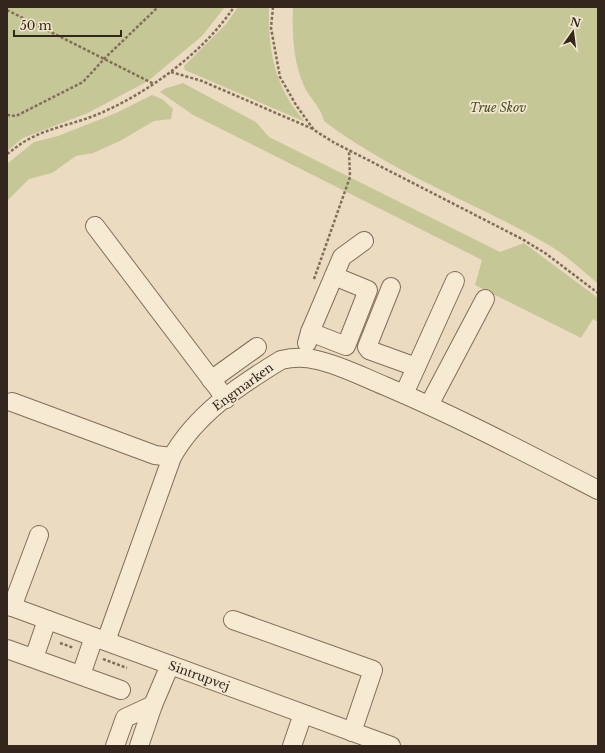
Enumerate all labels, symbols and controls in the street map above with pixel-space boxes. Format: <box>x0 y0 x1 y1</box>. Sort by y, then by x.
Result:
scale bar <box>14 12 121 38</box>
north arrow <box>553 12 593 52</box>
text: N <box>569 14 583 30</box>
text: 50 m <box>20 18 52 33</box>
park label: True Skov <box>470 100 526 115</box>
street label: Engmarken <box>209 360 276 414</box>
street label: Sintrupvej <box>167 658 232 694</box>

